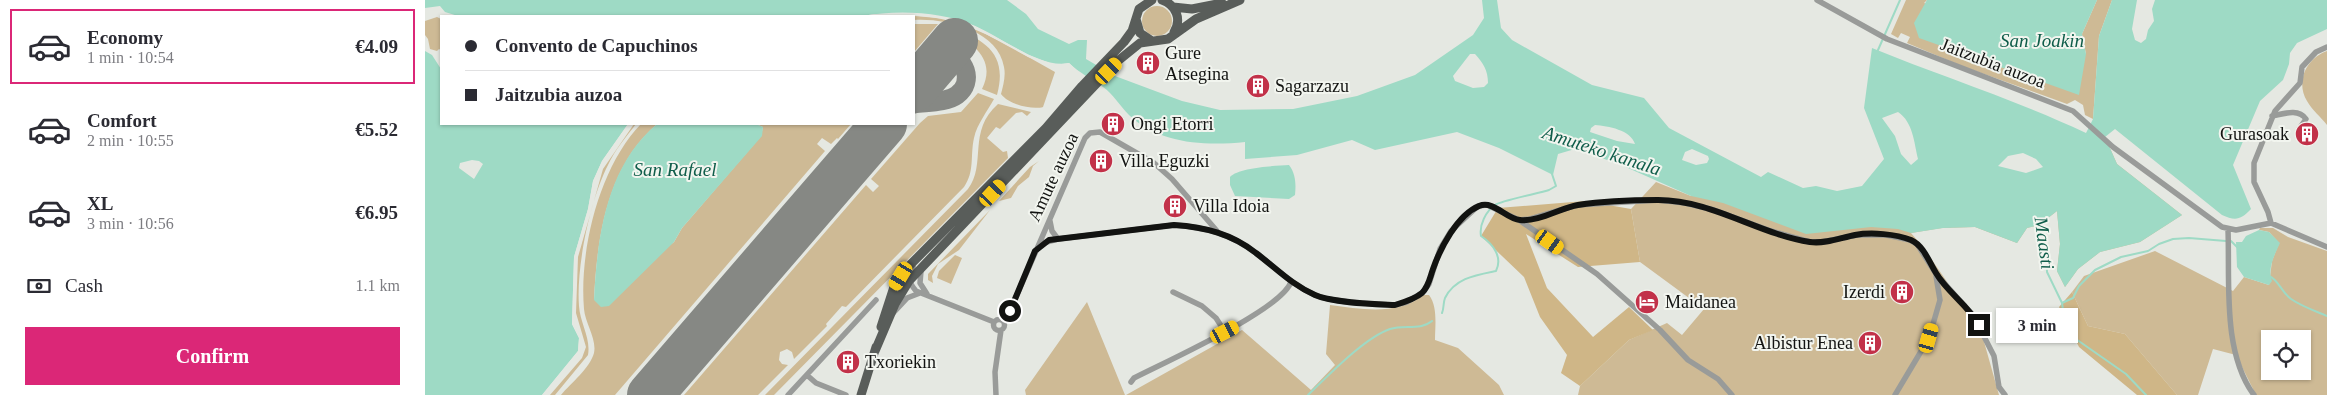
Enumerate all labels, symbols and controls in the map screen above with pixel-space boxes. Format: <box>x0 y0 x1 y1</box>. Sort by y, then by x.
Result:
icon: car <box>27 24 72 69</box>
text: Economy <box>87 27 163 48</box>
water label: San Joakin <box>2000 30 2084 51</box>
street label: Jaitzubia auzoa <box>1938 34 2048 92</box>
text: Convento de Capuchinos <box>495 35 698 56</box>
text: €4.09 <box>355 36 398 57</box>
place label: Gure Atsegina <box>1165 43 1229 84</box>
text: 1 min · 10:54 <box>87 49 174 66</box>
building icon: Gure Atsegina <box>1135 50 1161 76</box>
car <box>1093 55 1124 87</box>
building icon: Sagarzazu <box>1245 73 1271 99</box>
place label: Sagarzazu <box>1275 76 1349 96</box>
text: Jaitzubia auzoa <box>495 84 622 105</box>
icon: car <box>27 107 72 152</box>
text: Comfort <box>87 110 157 131</box>
building icon: Ongi Etorri <box>1100 111 1126 137</box>
place label: Ongi Etorri <box>1131 114 1214 134</box>
text: €5.52 <box>355 119 398 140</box>
water label: Amuteko kanala <box>1538 121 1664 179</box>
building icon: Gurasoak <box>2294 121 2320 147</box>
place label: Gurasoak <box>2220 124 2289 144</box>
street label: Amute auzoa <box>1024 130 1082 224</box>
text: 2 min · 10:55 <box>87 132 174 149</box>
building icon: Villa Eguzki <box>1088 148 1114 174</box>
place label: Villa Eguzki <box>1119 151 1209 171</box>
water label: San Rafael <box>634 159 716 180</box>
car <box>977 177 1008 209</box>
icon: car <box>27 190 72 235</box>
text: XL <box>87 193 113 214</box>
building icon: Villa Idoia <box>1162 193 1188 219</box>
place label: Villa Idoia <box>1193 196 1269 216</box>
text: €6.95 <box>355 202 398 223</box>
water label: Maasti <box>2030 214 2059 271</box>
text: 3 min · 10:56 <box>87 215 174 232</box>
car <box>1533 227 1566 257</box>
car <box>886 259 915 293</box>
icon: cash <box>25 272 53 300</box>
text: Cash <box>65 275 103 296</box>
text: 1.1 km <box>356 277 400 294</box>
building icon: Izerdi <box>1889 279 1915 305</box>
place label: Izerdi <box>1843 282 1885 302</box>
hotel icon: Maidanea <box>1634 289 1660 315</box>
place label: Maidanea <box>1665 292 1736 312</box>
route start <box>999 300 1021 322</box>
callout: 3 min <box>1997 308 2079 342</box>
route end <box>1968 314 1990 336</box>
text: 3 min <box>2018 317 2056 334</box>
car <box>1208 319 1241 345</box>
car <box>1917 322 1940 354</box>
button: Confirm <box>25 327 400 385</box>
building icon: Albistur Enea <box>1857 330 1883 356</box>
map controls <box>2261 330 2311 380</box>
button: locate <box>2261 330 2311 380</box>
place label: Albistur Enea <box>1754 333 1853 353</box>
building icon: Txoriekin <box>835 349 861 375</box>
place label: Txoriekin <box>865 352 936 372</box>

